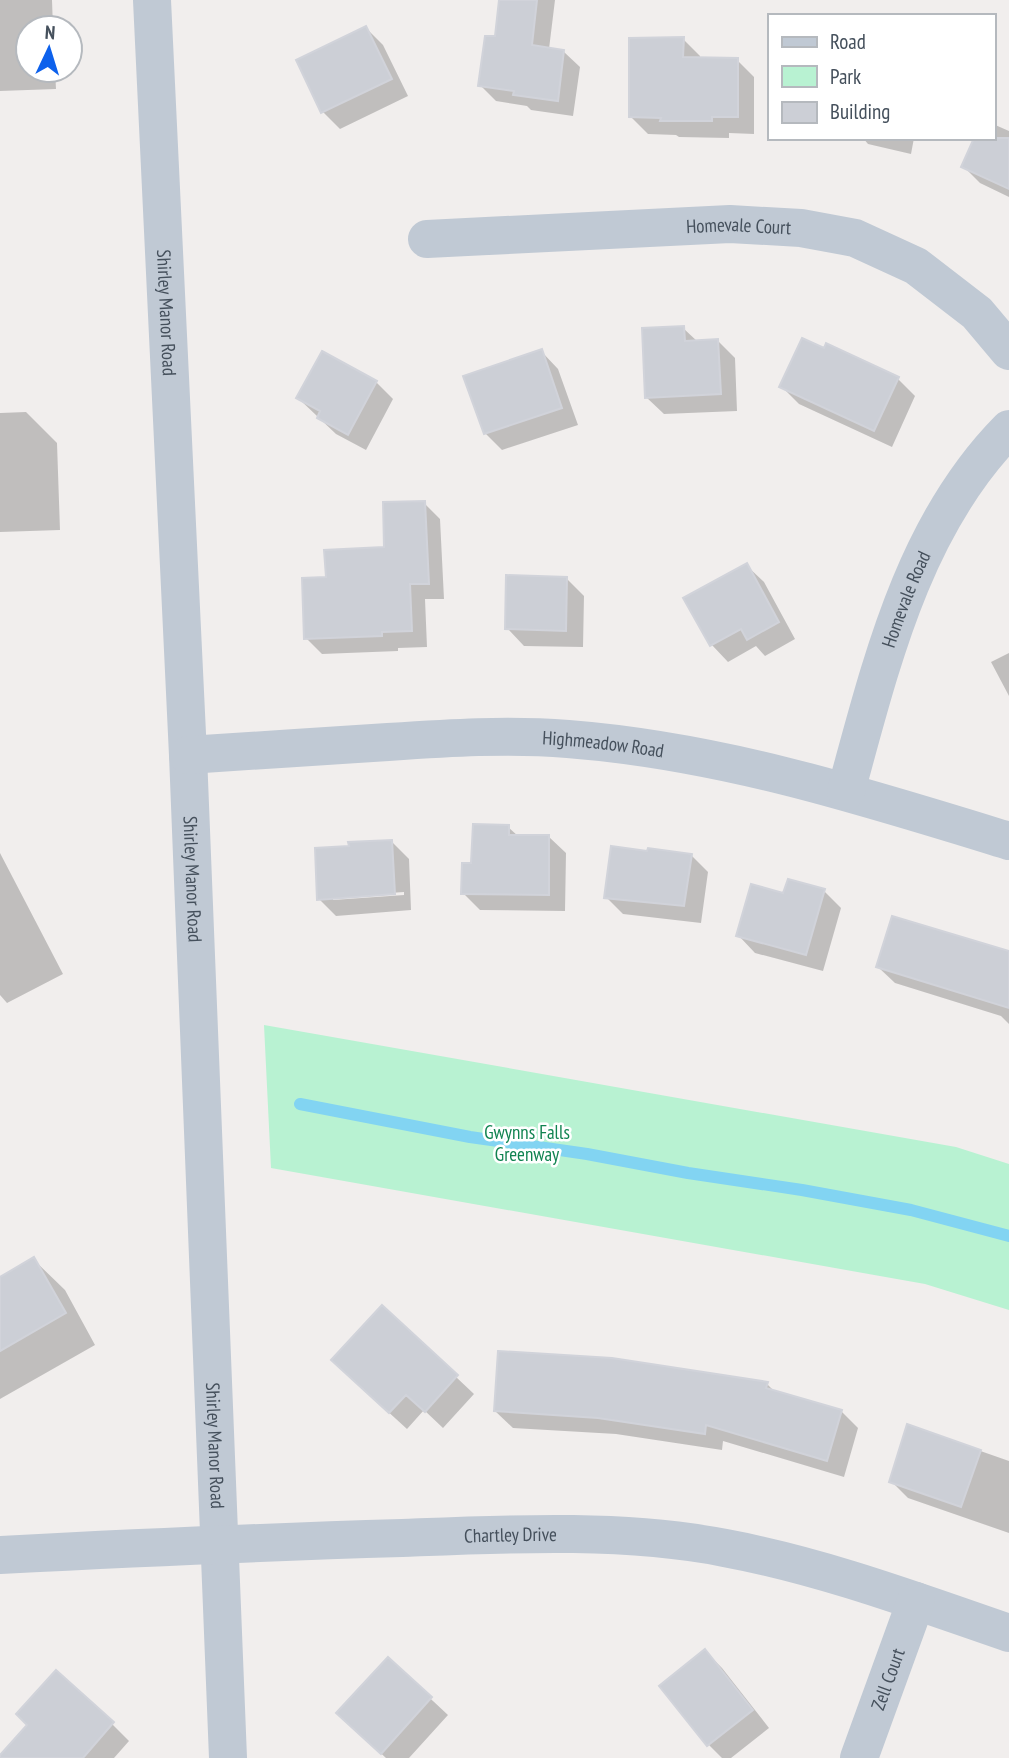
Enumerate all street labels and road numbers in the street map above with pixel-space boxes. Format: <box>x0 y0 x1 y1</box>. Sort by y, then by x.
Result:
street label: Homevale Court <box>686 212 793 239</box>
street label: Shirley Manor Road <box>152 249 182 376</box>
street label: Homevale Road <box>876 547 936 651</box>
street label: Highmeadow Road <box>542 725 666 763</box>
street label: Shirley Manor Road <box>178 815 207 943</box>
street label: Shirley Manor Road <box>201 1382 230 1509</box>
street label: Chartley Drive <box>464 1522 557 1548</box>
street label: Zell Court <box>865 1644 910 1713</box>

